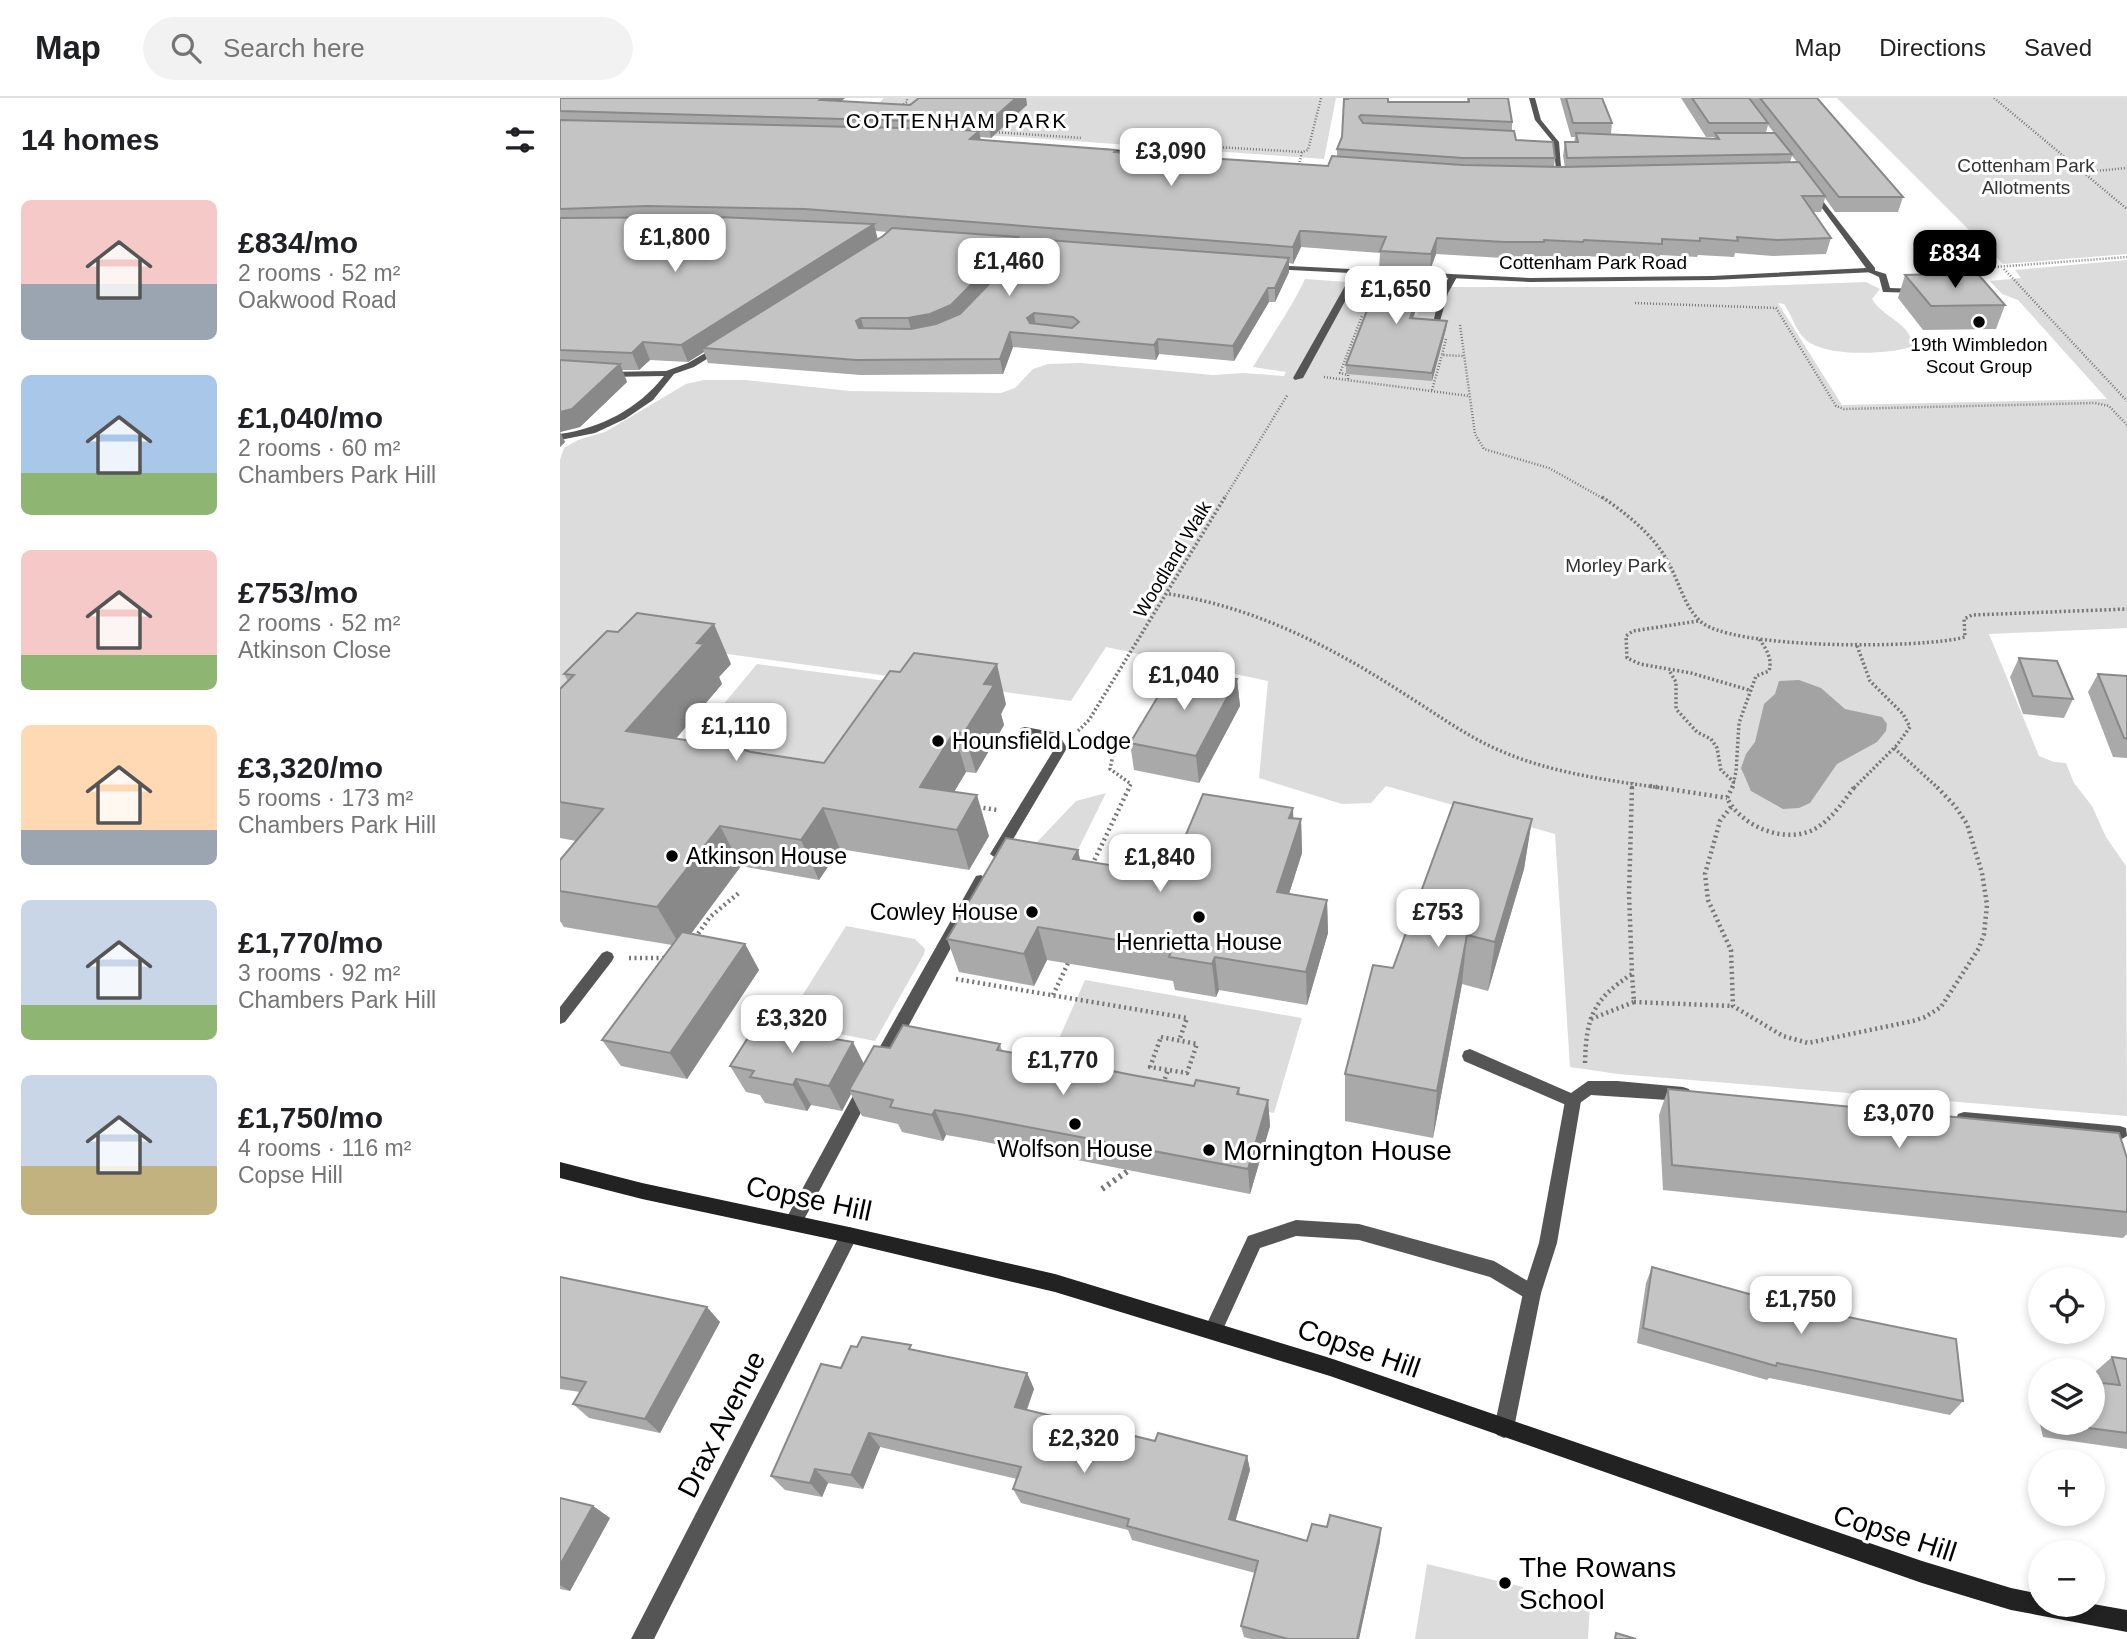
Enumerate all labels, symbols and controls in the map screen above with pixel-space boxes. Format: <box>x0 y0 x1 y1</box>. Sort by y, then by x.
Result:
search box <box>143 17 633 80</box>
text: Map <box>35 29 101 66</box>
icon: search <box>167 29 205 67</box>
text: Search here <box>223 33 365 63</box>
text: Map <box>1795 34 1841 61</box>
text: Directions <box>1879 34 1986 61</box>
text: Saved <box>2024 34 2092 61</box>
district label: COTTENHAM PARK <box>846 109 1068 132</box>
icon: filters <box>501 121 539 159</box>
text: 14 homes <box>21 123 159 156</box>
pin: £3,090 <box>1114 129 1228 188</box>
text: £3,090 <box>1136 138 1206 164</box>
park label: Cottenham Park Allotments <box>1957 155 2095 198</box>
pin: £1,800 <box>618 214 732 274</box>
text: £1,800 <box>640 224 710 250</box>
text: £834/mo <box>238 226 358 259</box>
icon: home <box>77 228 161 312</box>
pin: £834 <box>1914 230 1996 290</box>
pin: £1,460 <box>952 238 1066 298</box>
text: £834 <box>1929 240 1981 266</box>
text: £1,460 <box>974 248 1044 274</box>
street label: Cottenham Park Road <box>1499 252 1687 273</box>
text: 2 rooms · 52 m² <box>238 260 400 286</box>
pin: £1,650 <box>1339 266 1453 326</box>
text: £1,650 <box>1361 276 1431 302</box>
text: Oakwood Road <box>238 287 397 313</box>
marker: 19th Wimbledon Scout Group <box>1971 314 1987 330</box>
place label: 19th Wimbledon Scout Group <box>1910 334 2048 377</box>
text: £1,040/mo <box>238 401 383 434</box>
icon: home <box>77 403 161 487</box>
text: 2 rooms · 60 m² <box>238 435 400 461</box>
text: Chambers Park Hill <box>238 462 436 488</box>
street label: Woodland Walk <box>1129 497 1216 621</box>
park label: Morley Park <box>1565 555 1667 576</box>
text: £753/mo <box>238 576 358 609</box>
icon: home <box>77 578 161 662</box>
text: 2 rooms · 52 m² <box>238 610 400 636</box>
text: Atkinson Close <box>238 637 391 663</box>
pin: £1,040 <box>1127 652 1241 712</box>
text: £1,040 <box>1149 662 1219 688</box>
pin: £1,110 <box>679 704 793 763</box>
text: £1,110 <box>701 713 771 739</box>
place label: Hounsfield Lodge <box>952 728 1131 754</box>
marker: Hounsfield Lodge <box>930 733 946 749</box>
text: £3,320/mo <box>238 751 383 784</box>
icon: home <box>77 753 161 837</box>
text: 5 rooms · 173 m² <box>238 785 413 811</box>
text: Chambers Park Hill <box>238 812 436 838</box>
pin: £1,840 <box>1103 834 1217 894</box>
place label: Atkinson House <box>686 843 847 869</box>
text: £1,840 <box>1125 844 1195 870</box>
marker: Atkinson House <box>664 848 680 864</box>
pin: £753 <box>1397 890 1479 949</box>
place label: Cowley House <box>870 899 1018 925</box>
text: £753 <box>1412 899 1464 925</box>
marker: Cowley House <box>1024 904 1040 920</box>
marker: Henrietta House <box>1191 909 1207 925</box>
text: £1,770/mo <box>238 926 383 959</box>
icon: home <box>77 928 161 1012</box>
place label: Henrietta House <box>1116 929 1282 955</box>
text: 3 rooms · 92 m² <box>238 960 400 986</box>
text: Chambers Park Hill <box>238 987 436 1013</box>
pin: £3,320 <box>735 996 849 1055</box>
text: £3,320 <box>757 1005 827 1031</box>
pin: £1,770 <box>1006 1038 1120 1097</box>
text: £1,770 <box>1028 1047 1098 1073</box>
pin: £3,070 <box>1842 1090 1956 1150</box>
text: £3,070 <box>1864 1100 1934 1126</box>
text: £1,750/mo <box>238 1101 383 1134</box>
icon: home <box>77 1103 161 1187</box>
marker: Wolfson House <box>1067 1116 1083 1132</box>
text: 4 rooms · 116 m² <box>238 1135 411 1161</box>
place label: Mornington House <box>1223 1135 1452 1166</box>
place label: Wolfson House <box>997 1136 1153 1162</box>
marker: Mornington House <box>1201 1142 1217 1158</box>
text: Copse Hill <box>238 1162 343 1188</box>
street label: Copse Hill <box>743 1170 875 1227</box>
map controls <box>2028 1267 2105 1617</box>
button: locate <box>2028 1267 2105 1344</box>
pin: £1,750 <box>1744 1276 1858 1336</box>
text: £1,750 <box>1766 1286 1836 1312</box>
street label: Copse Hill <box>1293 1313 1424 1384</box>
street label: Drax Avenue <box>671 1346 772 1502</box>
button: layers <box>2028 1358 2105 1435</box>
pin: £2,320 <box>1027 1416 1141 1475</box>
text: £2,320 <box>1049 1425 1119 1451</box>
button: + <box>2028 1449 2105 1526</box>
street label: Copse Hill <box>1829 1499 1960 1568</box>
button: − <box>2028 1540 2105 1617</box>
place label: The Rowans School <box>1519 1552 1676 1615</box>
marker: The Rowans School <box>1497 1575 1513 1591</box>

